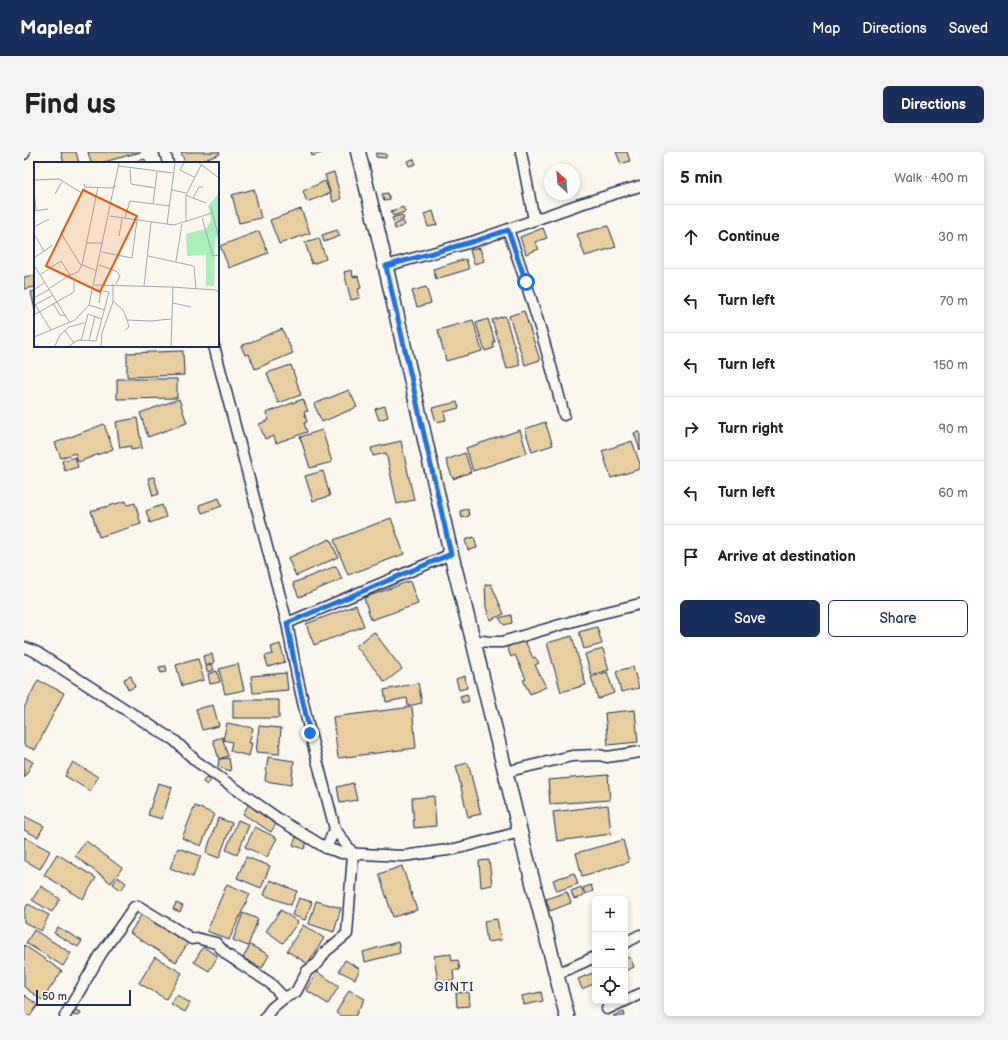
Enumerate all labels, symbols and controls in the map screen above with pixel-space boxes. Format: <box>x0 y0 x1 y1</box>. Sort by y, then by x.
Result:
text: Mapleaf <box>20 17 92 40</box>
text: Map <box>812 20 840 37</box>
text: Directions <box>862 20 927 37</box>
text: Saved <box>949 20 988 37</box>
button: Directions <box>883 86 984 123</box>
text: Find us <box>24 88 116 121</box>
inset map <box>34 162 219 347</box>
north arrow <box>544 164 580 200</box>
text: 5 min <box>680 168 723 188</box>
text: Walk · 400 m <box>894 170 968 186</box>
icon: ahead <box>680 226 702 248</box>
text: Continue <box>718 227 780 246</box>
text: 30 m <box>938 229 968 245</box>
route start <box>517 273 535 291</box>
icon: left <box>680 290 702 312</box>
text: Turn left <box>718 291 775 310</box>
text: 70 m <box>940 293 968 309</box>
icon: left <box>680 354 702 376</box>
text: Turn left <box>718 355 775 374</box>
text: 150 m <box>934 357 968 373</box>
icon: right <box>680 418 702 440</box>
text: Turn right <box>718 419 783 438</box>
text: 90 m <box>939 421 968 437</box>
icon: left <box>680 482 702 504</box>
text: Turn left <box>718 483 775 502</box>
text: 60 m <box>938 485 968 501</box>
icon: arrive <box>680 546 702 568</box>
text: Arrive at destination <box>718 547 856 566</box>
button: Save <box>680 600 820 637</box>
button: Share <box>828 600 968 637</box>
route end <box>301 724 319 742</box>
map controls <box>592 896 628 1004</box>
button: + <box>592 896 628 932</box>
button: − <box>592 932 628 968</box>
button: locate <box>592 968 628 1004</box>
district label: GINTI <box>434 979 474 995</box>
scale bar <box>36 988 131 1007</box>
text: 50 m <box>42 990 67 1003</box>

